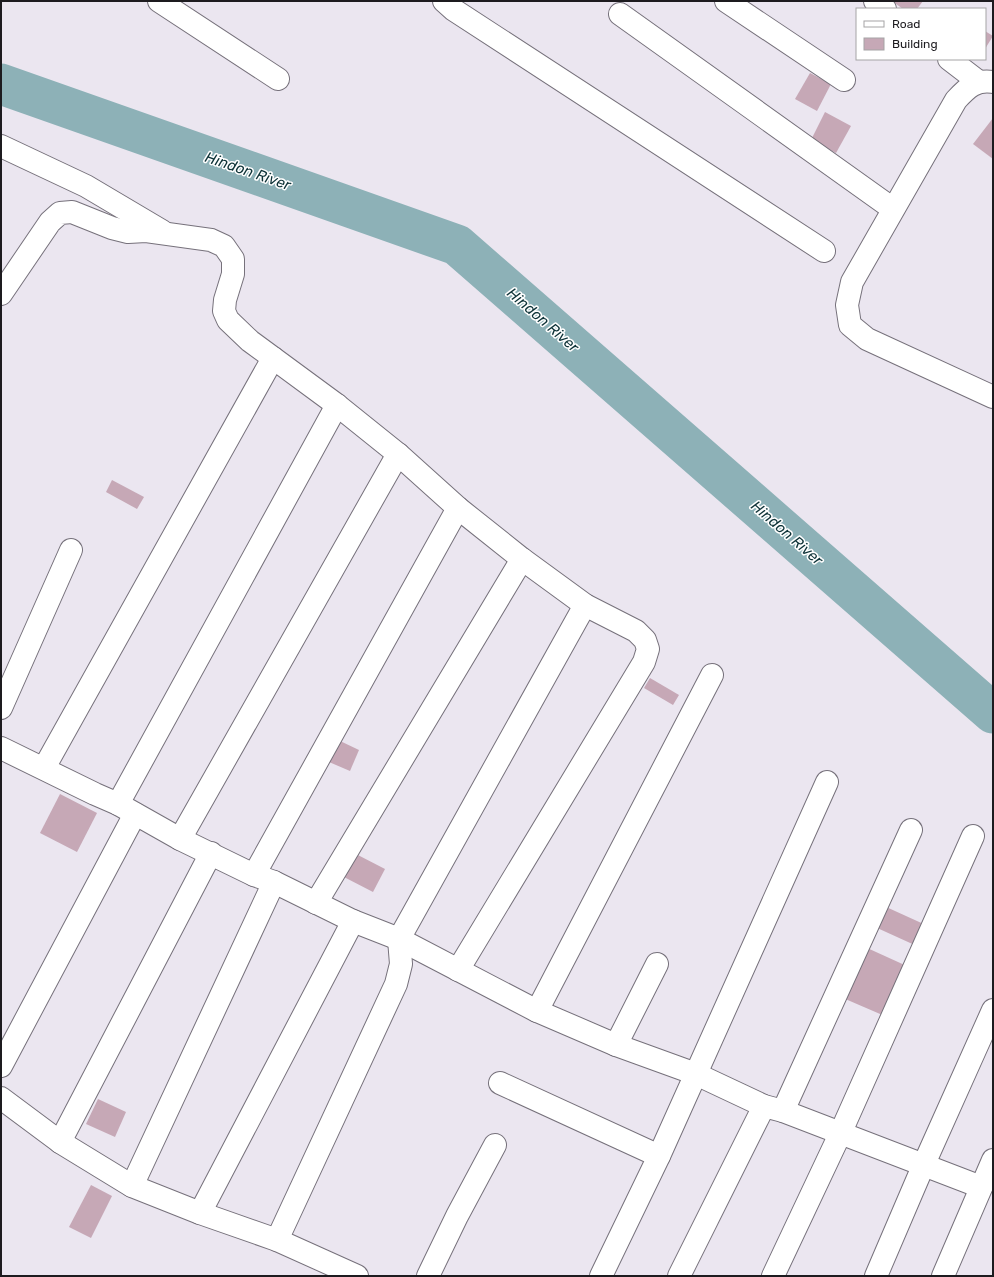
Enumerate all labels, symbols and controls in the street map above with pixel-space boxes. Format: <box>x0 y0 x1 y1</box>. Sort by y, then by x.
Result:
legend <box>856 8 986 60</box>
text: Road <box>892 17 920 31</box>
text: Building <box>892 37 938 51</box>
water label: Hindon River <box>203 148 294 194</box>
water label: Hindon River <box>503 284 584 357</box>
water label: Hindon River <box>747 497 828 570</box>

